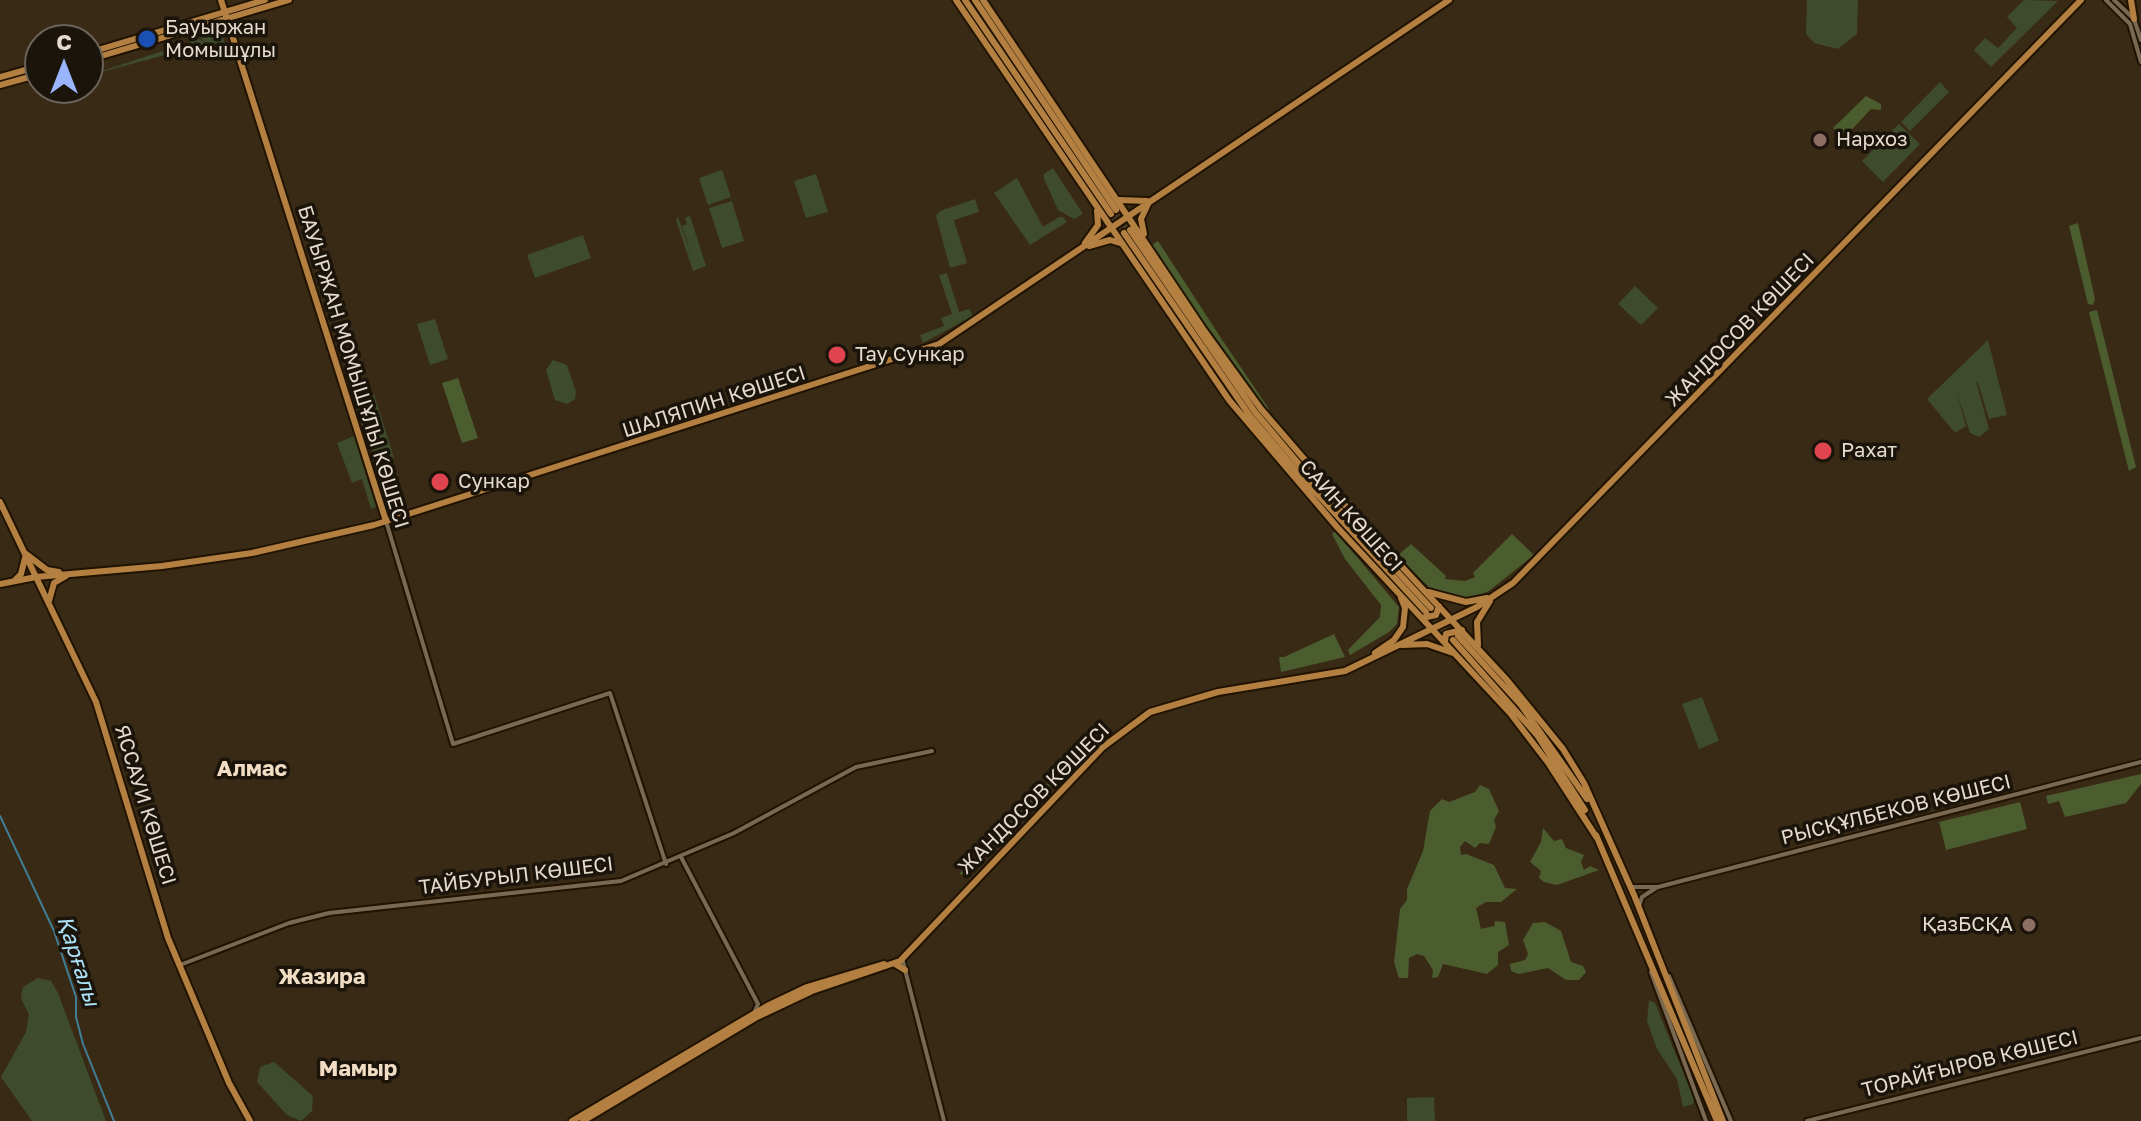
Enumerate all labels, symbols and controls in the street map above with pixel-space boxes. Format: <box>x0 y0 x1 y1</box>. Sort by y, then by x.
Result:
place label: Бауыржан Момышұлы <box>165 16 276 63</box>
north arrow <box>24 24 104 104</box>
text: С <box>56 28 72 55</box>
marker: Бауыржан Момышұлы <box>136 28 158 50</box>
place label: Нархоз <box>1836 128 1907 152</box>
marker: Нархоз <box>1811 131 1829 149</box>
street label: БАУЫРЖАН МОМЫШҰЛЫ КӨШЕСІ <box>292 203 414 531</box>
street label: ЖАНДОСОВ КӨШЕСІ <box>1661 248 1819 412</box>
place label: Тау Сункар <box>855 343 965 367</box>
marker: Тау Сункар <box>826 344 848 366</box>
street label: ШАЛЯПИН КӨШЕСІ <box>619 361 809 443</box>
place label: Рахат <box>1841 439 1897 463</box>
marker: Рахат <box>1812 440 1834 462</box>
street label: САИН КӨШЕСІ <box>1295 455 1407 577</box>
place label: Сункар <box>458 470 530 494</box>
marker: Сункар <box>429 471 451 493</box>
street label: ЖАНДОСОВ КӨШЕСІ <box>953 718 1115 880</box>
street label: ЯССАУИ КӨШЕСІ <box>109 722 181 888</box>
district label: Алмас <box>217 756 287 782</box>
street label: РЫСҚҰЛБЕКОВ КӨШЕСІ <box>1779 770 2013 850</box>
street label: ТАЙБУРЫЛ КӨШЕСІ <box>417 852 615 900</box>
water label: Қарғалы <box>51 913 105 1009</box>
place label: ҚазБСҚА <box>1922 913 2013 937</box>
marker: ҚазБСҚА <box>2020 916 2038 934</box>
district label: Жазира <box>279 964 365 990</box>
street label: ТОРАЙҒЫРОВ КӨШЕСІ <box>1859 1026 2081 1102</box>
district label: Мамыр <box>319 1056 397 1082</box>

